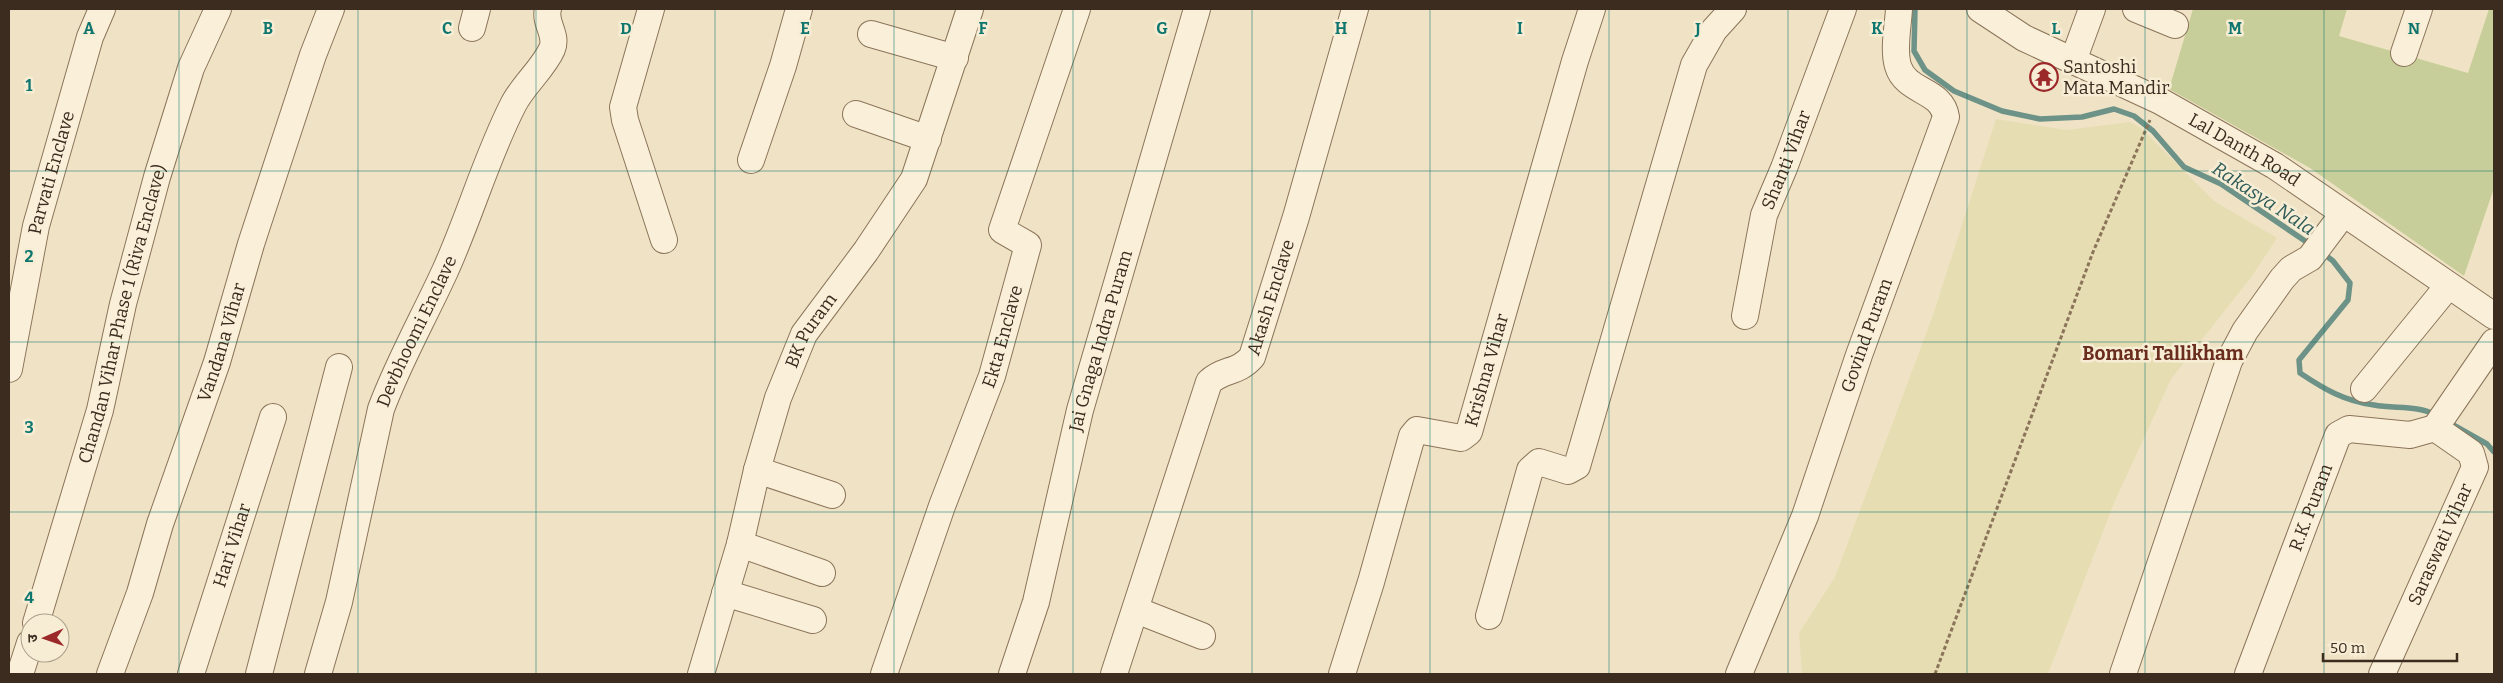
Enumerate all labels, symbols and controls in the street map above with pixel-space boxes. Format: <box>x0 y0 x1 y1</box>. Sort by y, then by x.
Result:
text: A <box>83 19 95 38</box>
text: B <box>263 19 273 38</box>
text: C <box>442 19 452 38</box>
text: D <box>620 19 632 38</box>
text: E <box>800 19 810 38</box>
text: F <box>979 19 988 38</box>
text: G <box>1156 19 1168 38</box>
text: H <box>1335 19 1348 38</box>
text: I <box>1517 19 1523 38</box>
text: J <box>1694 19 1701 38</box>
text: K <box>1871 19 1883 38</box>
text: L <box>2052 19 2061 38</box>
text: M <box>2228 19 2242 38</box>
text: N <box>2408 19 2420 38</box>
place label: Santoshi Mata Mandir <box>2063 56 2169 99</box>
temple icon: Santoshi Mata Mandir <box>2029 62 2059 92</box>
text: 1 <box>26 76 33 95</box>
street label: Shanti Vihar <box>1757 107 1815 213</box>
street label: Parvati Enclave <box>24 108 79 236</box>
street label: Lal Danth Road <box>2185 108 2305 191</box>
water label: Rakasya Nala <box>2208 157 2319 240</box>
street label: Chandan Vihar Phase 1 (Riva Enclave) <box>73 162 171 466</box>
street label: Akash Enclave <box>1242 237 1299 358</box>
text: 2 <box>24 247 34 266</box>
street label: Jai Gnaga Indra Puram <box>1064 248 1137 435</box>
street label: Devbhoomi Enclave <box>372 252 461 410</box>
street label: Govind Puram <box>1836 275 1897 395</box>
street label: Vandana Vihar <box>193 280 250 405</box>
street label: Ekta Enclave <box>977 283 1027 391</box>
street label: BK Puram <box>780 289 842 371</box>
street label: Krishna Vihar <box>1460 311 1513 429</box>
district label: Bomari Tallikham <box>2082 342 2244 365</box>
text: 3 <box>24 418 34 437</box>
street label: R.K. Puram <box>2284 461 2337 554</box>
street label: Saraswati Vihar <box>2403 480 2477 609</box>
street label: Hari Vihar <box>208 501 256 590</box>
text: 4 <box>24 588 34 607</box>
north arrow <box>20 613 70 663</box>
scale bar <box>2323 630 2457 662</box>
text: उ <box>24 633 41 643</box>
text: 50 m <box>2330 639 2366 657</box>

